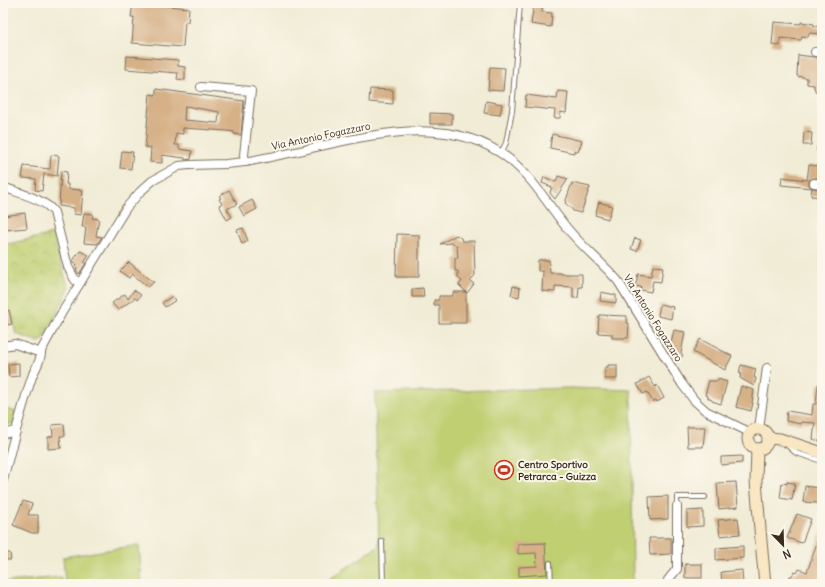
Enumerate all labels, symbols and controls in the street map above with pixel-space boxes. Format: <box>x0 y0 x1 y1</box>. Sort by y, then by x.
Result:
street label: Via Antonio Fogazzaro <box>270 119 372 153</box>
street label: Via Antonio Fogazzaro <box>621 272 685 364</box>
place label: Centro Sportivo Petrarca - Guizza <box>518 458 597 483</box>
sports icon: Centro Sportivo Petrarca - Guizza <box>493 459 515 481</box>
north arrow <box>763 525 803 565</box>
text: N <box>781 546 793 562</box>

